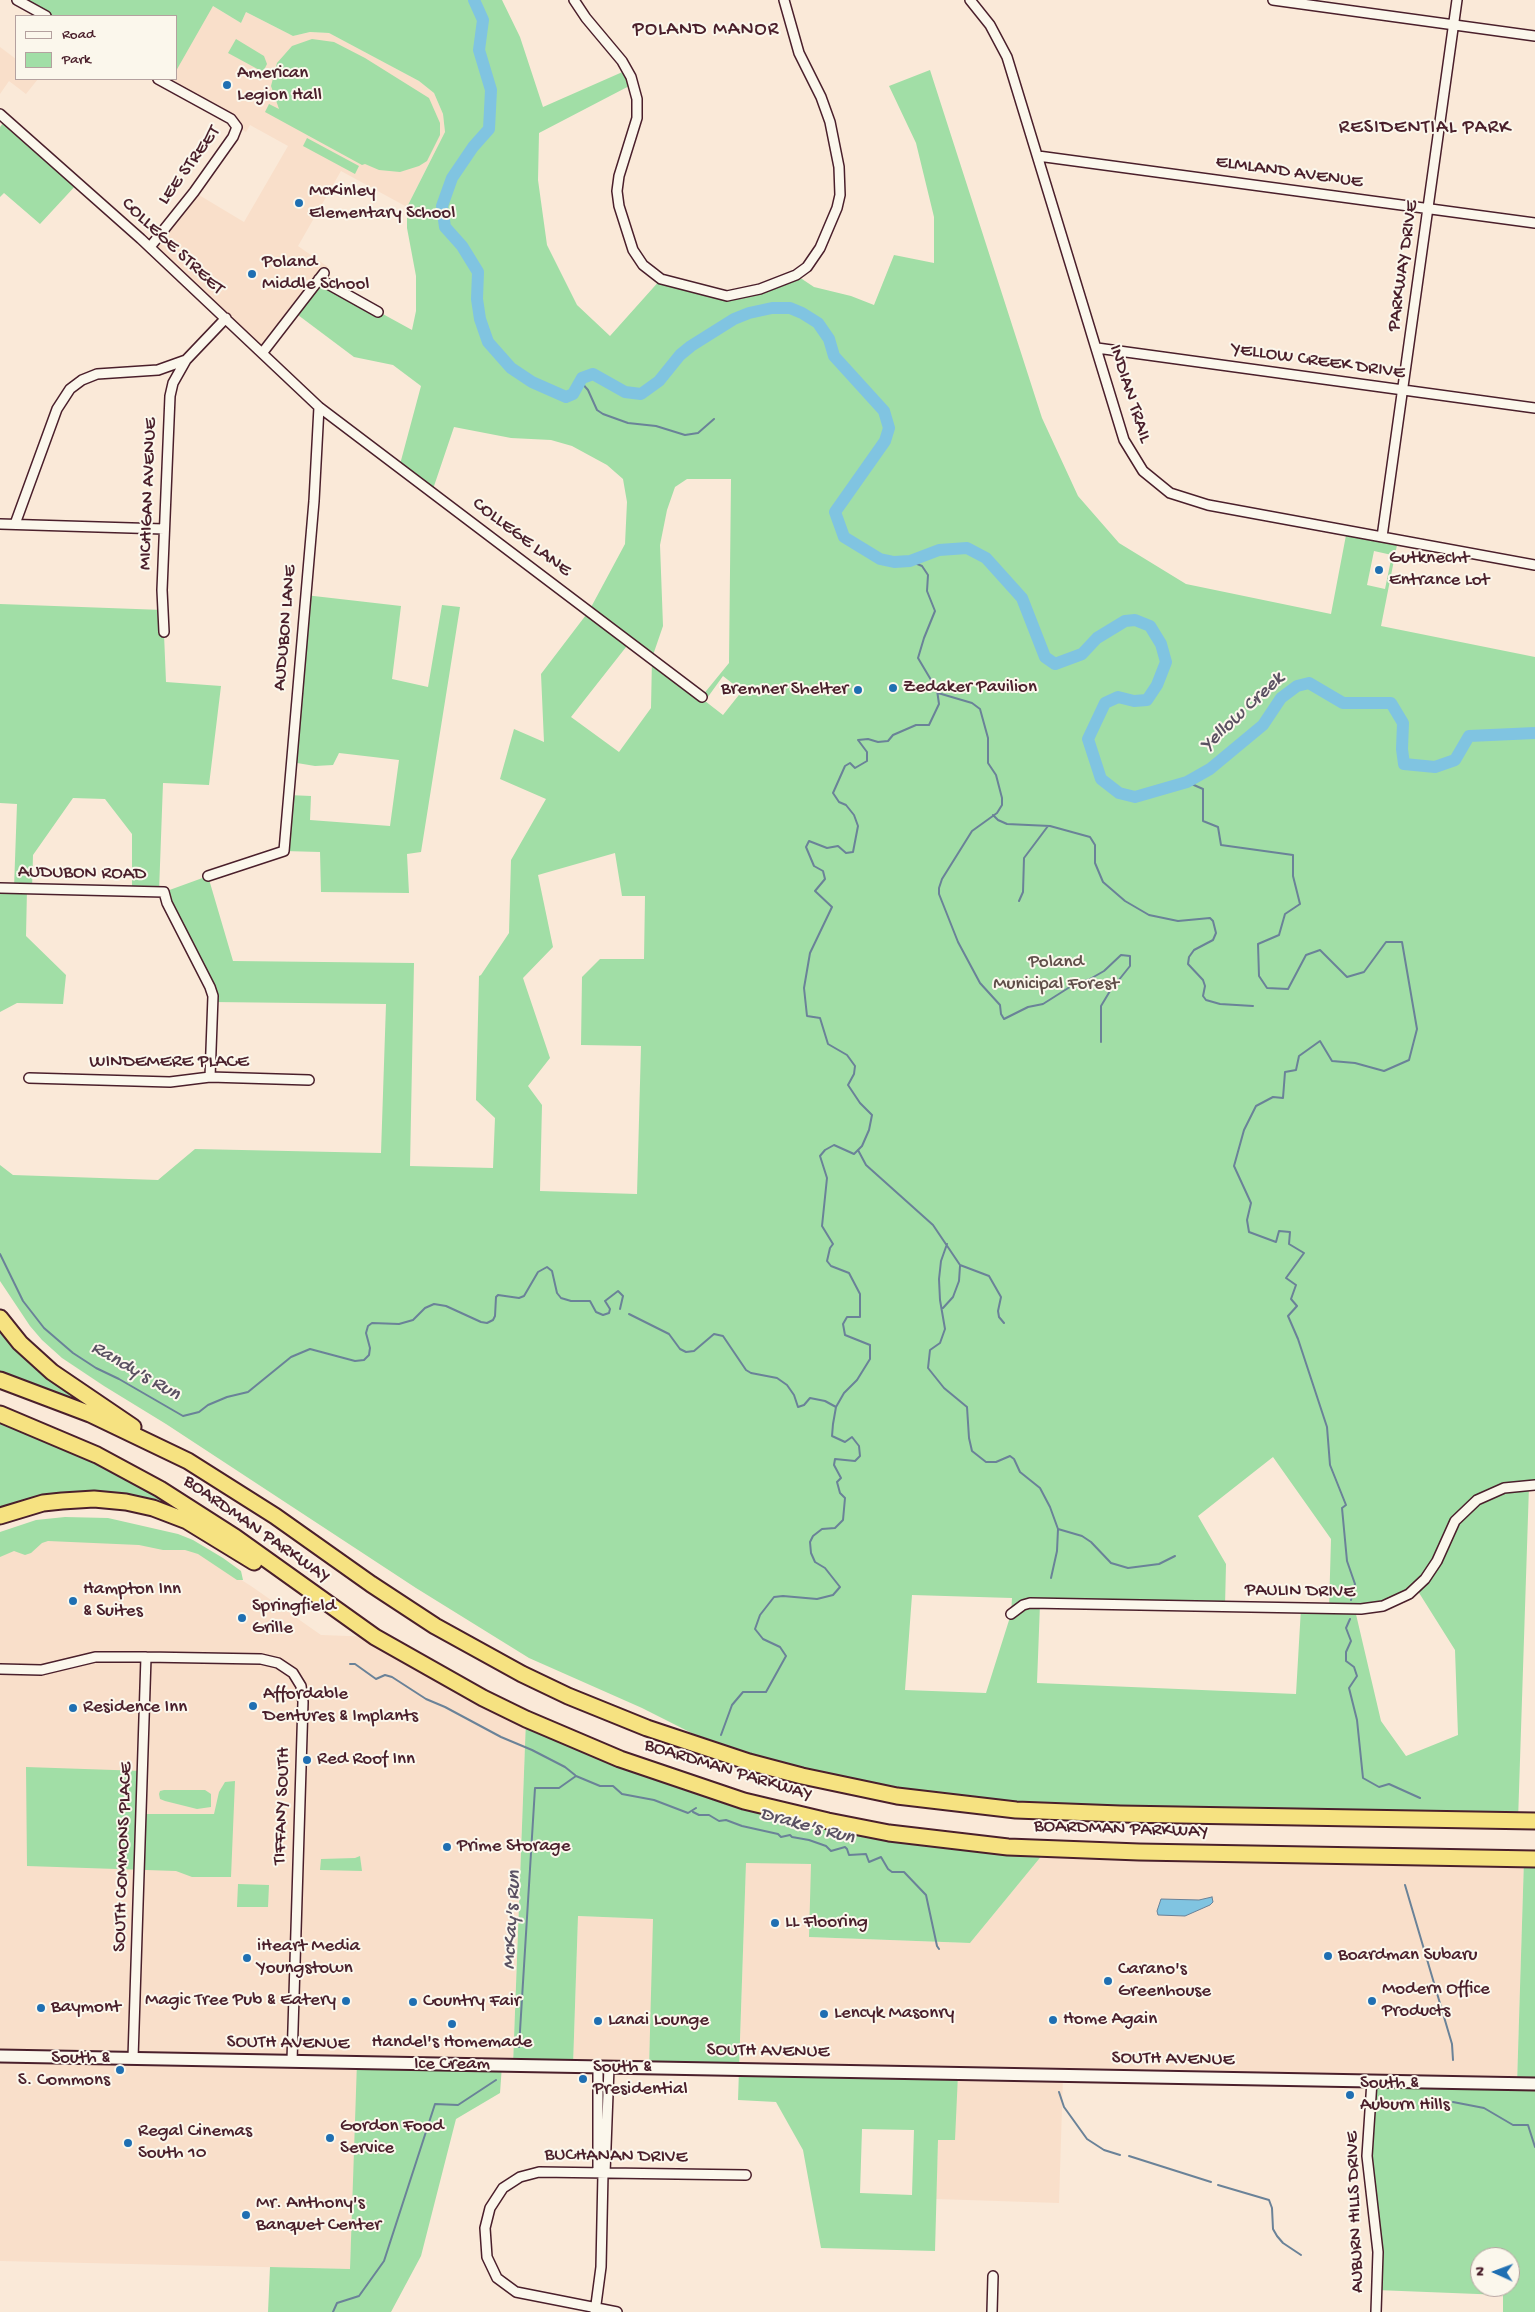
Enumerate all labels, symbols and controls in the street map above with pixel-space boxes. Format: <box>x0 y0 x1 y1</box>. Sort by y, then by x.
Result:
legend <box>15 15 178 80</box>
district label: POLAND MANOR <box>631 19 781 43</box>
text: Road <box>62 26 95 44</box>
text: Park <box>62 51 91 69</box>
place label: American Legion Hall <box>237 63 322 107</box>
marker: American Legion Hall <box>221 79 233 91</box>
district label: RESIDENTIAL PARK <box>1337 117 1513 141</box>
street label: LEE STREET <box>154 122 226 210</box>
street label: ELMLAND AVENUE <box>1214 151 1364 195</box>
place label: McKinley Elementary School <box>309 181 455 225</box>
street label: COLLEGE STREET <box>116 193 228 301</box>
marker: McKinley Elementary School <box>293 197 305 209</box>
street label: PARKWAY DRIVE <box>1384 199 1424 333</box>
place label: Poland Middle School <box>262 252 369 296</box>
marker: Poland Middle School <box>246 268 258 280</box>
street label: YELLOW CREEK DRIVE <box>1230 339 1406 385</box>
street label: INDIAN TRAIL <box>1102 342 1156 446</box>
street label: MICHIGAN AVENUE <box>135 417 163 571</box>
street label: COLLEGE LANE <box>467 493 575 583</box>
place label: Gutknecht Entrance Lot <box>1389 548 1489 592</box>
street label: AUDUBON LANE <box>269 564 303 692</box>
marker: Gutknecht Entrance Lot <box>1373 564 1385 576</box>
water label: Yellow Creek <box>1196 668 1290 758</box>
place label: Zedaker Pavilion <box>903 677 1037 699</box>
place label: Bremner Shelter <box>721 679 848 701</box>
marker: Zedaker Pavilion <box>887 682 899 694</box>
marker: Bremner Shelter <box>852 684 864 696</box>
street label: AUDUBON ROAD <box>18 861 146 887</box>
park label: Poland Municipal Forest <box>993 952 1119 996</box>
street label: WINDEMERE PLACE <box>89 1052 249 1074</box>
water label: Randy's Run <box>86 1337 184 1407</box>
street label: BOARDMAN PARKWAY <box>178 1471 334 1589</box>
place label: Hampton Inn & Suites <box>83 1579 181 1623</box>
street label: PAULIN DRIVE <box>1245 1580 1355 1604</box>
marker: Hampton Inn & Suites <box>67 1595 79 1607</box>
place label: Springfield Grille <box>252 1596 336 1640</box>
marker: Springfield Grille <box>236 1612 248 1624</box>
place label: Affordable Dentures & Implants <box>263 1684 418 1728</box>
place label: Residence Inn <box>83 1697 187 1719</box>
marker: Affordable Dentures & Implants <box>247 1700 259 1712</box>
marker: Residence Inn <box>67 1702 79 1714</box>
street label: BOARDMAN PARKWAY <box>641 1735 815 1807</box>
street label: TIFFANY SOUTH <box>270 1747 296 1865</box>
place label: Red Roof Inn <box>317 1749 415 1771</box>
marker: Red Roof Inn <box>301 1754 313 1766</box>
street label: SOUTH COMMONS PLACE <box>109 1762 139 1952</box>
water label: Drake's Run <box>757 1803 857 1851</box>
street label: BOARDMAN PARKWAY <box>1034 1816 1208 1844</box>
place label: Prime Storage <box>457 1836 570 1858</box>
marker: Prime Storage <box>441 1841 453 1853</box>
water label: McKay's Run <box>498 1870 528 1970</box>
place label: LL Flooring <box>785 1912 868 1934</box>
marker: LL Flooring <box>769 1917 781 1929</box>
place label: iHeart Media Youngstown <box>257 1936 360 1980</box>
place label: Boardman Subaru <box>1338 1945 1477 1967</box>
marker: Boardman Subaru <box>1322 1950 1334 1962</box>
marker: iHeart Media Youngstown <box>241 1952 253 1964</box>
place label: Carano's Greenhouse <box>1118 1959 1211 2003</box>
marker: Carano's Greenhouse <box>1102 1975 1114 1987</box>
place label: Modern Office Products <box>1382 1979 1490 2023</box>
place label: Magic Tree Pub & Eatery <box>145 1990 336 2012</box>
place label: Country Fair <box>423 1991 521 2013</box>
marker: Magic Tree Pub & Eatery <box>340 1995 352 2007</box>
marker: Modern Office Products <box>1366 1995 1378 2007</box>
marker: Country Fair <box>407 1996 419 2008</box>
place label: Baymont <box>51 1997 121 2019</box>
marker: Baymont <box>35 2002 47 2014</box>
place label: Lencyk Masonry <box>834 2003 954 2025</box>
marker: Lencyk Masonry <box>818 2008 830 2020</box>
place label: Home Again <box>1063 2009 1157 2031</box>
place label: Lanai Lounge <box>608 2010 709 2032</box>
marker: Home Again <box>1047 2014 1059 2026</box>
marker: Lanai Lounge <box>592 2015 604 2027</box>
marker: Handel's Homemade Ice Cream <box>446 2018 458 2030</box>
street label: SOUTH AVENUE <box>226 2032 350 2056</box>
place label: Handel's Homemade Ice Cream <box>372 2032 532 2076</box>
street label: SOUTH AVENUE <box>706 2040 830 2064</box>
place label: South & S. Commons <box>18 2048 110 2092</box>
street label: SOUTH AVENUE <box>1111 2048 1235 2072</box>
place label: South & Presidential <box>593 2057 688 2101</box>
marker: South & S. Commons <box>114 2064 126 2076</box>
marker: South & Presidential <box>577 2073 589 2085</box>
place label: South & Auburn Hills <box>1360 2073 1450 2117</box>
marker: South & Auburn Hills <box>1344 2089 1356 2101</box>
place label: Gordon Food Service <box>340 2116 444 2160</box>
place label: Regal Cinemas South 10 <box>138 2121 252 2165</box>
street label: AUBURN HILLS DRIVE <box>1342 2131 1370 2293</box>
marker: Gordon Food Service <box>324 2132 336 2144</box>
marker: Regal Cinemas South 10 <box>122 2137 134 2149</box>
street label: BUCHANAN DRIVE <box>544 2144 688 2170</box>
place label: Mr. Anthony's Banquet Center <box>256 2193 381 2237</box>
marker: Mr. Anthony's Banquet Center <box>240 2209 252 2221</box>
north arrow <box>1470 2247 1520 2297</box>
text: N <box>1472 2267 1489 2276</box>

